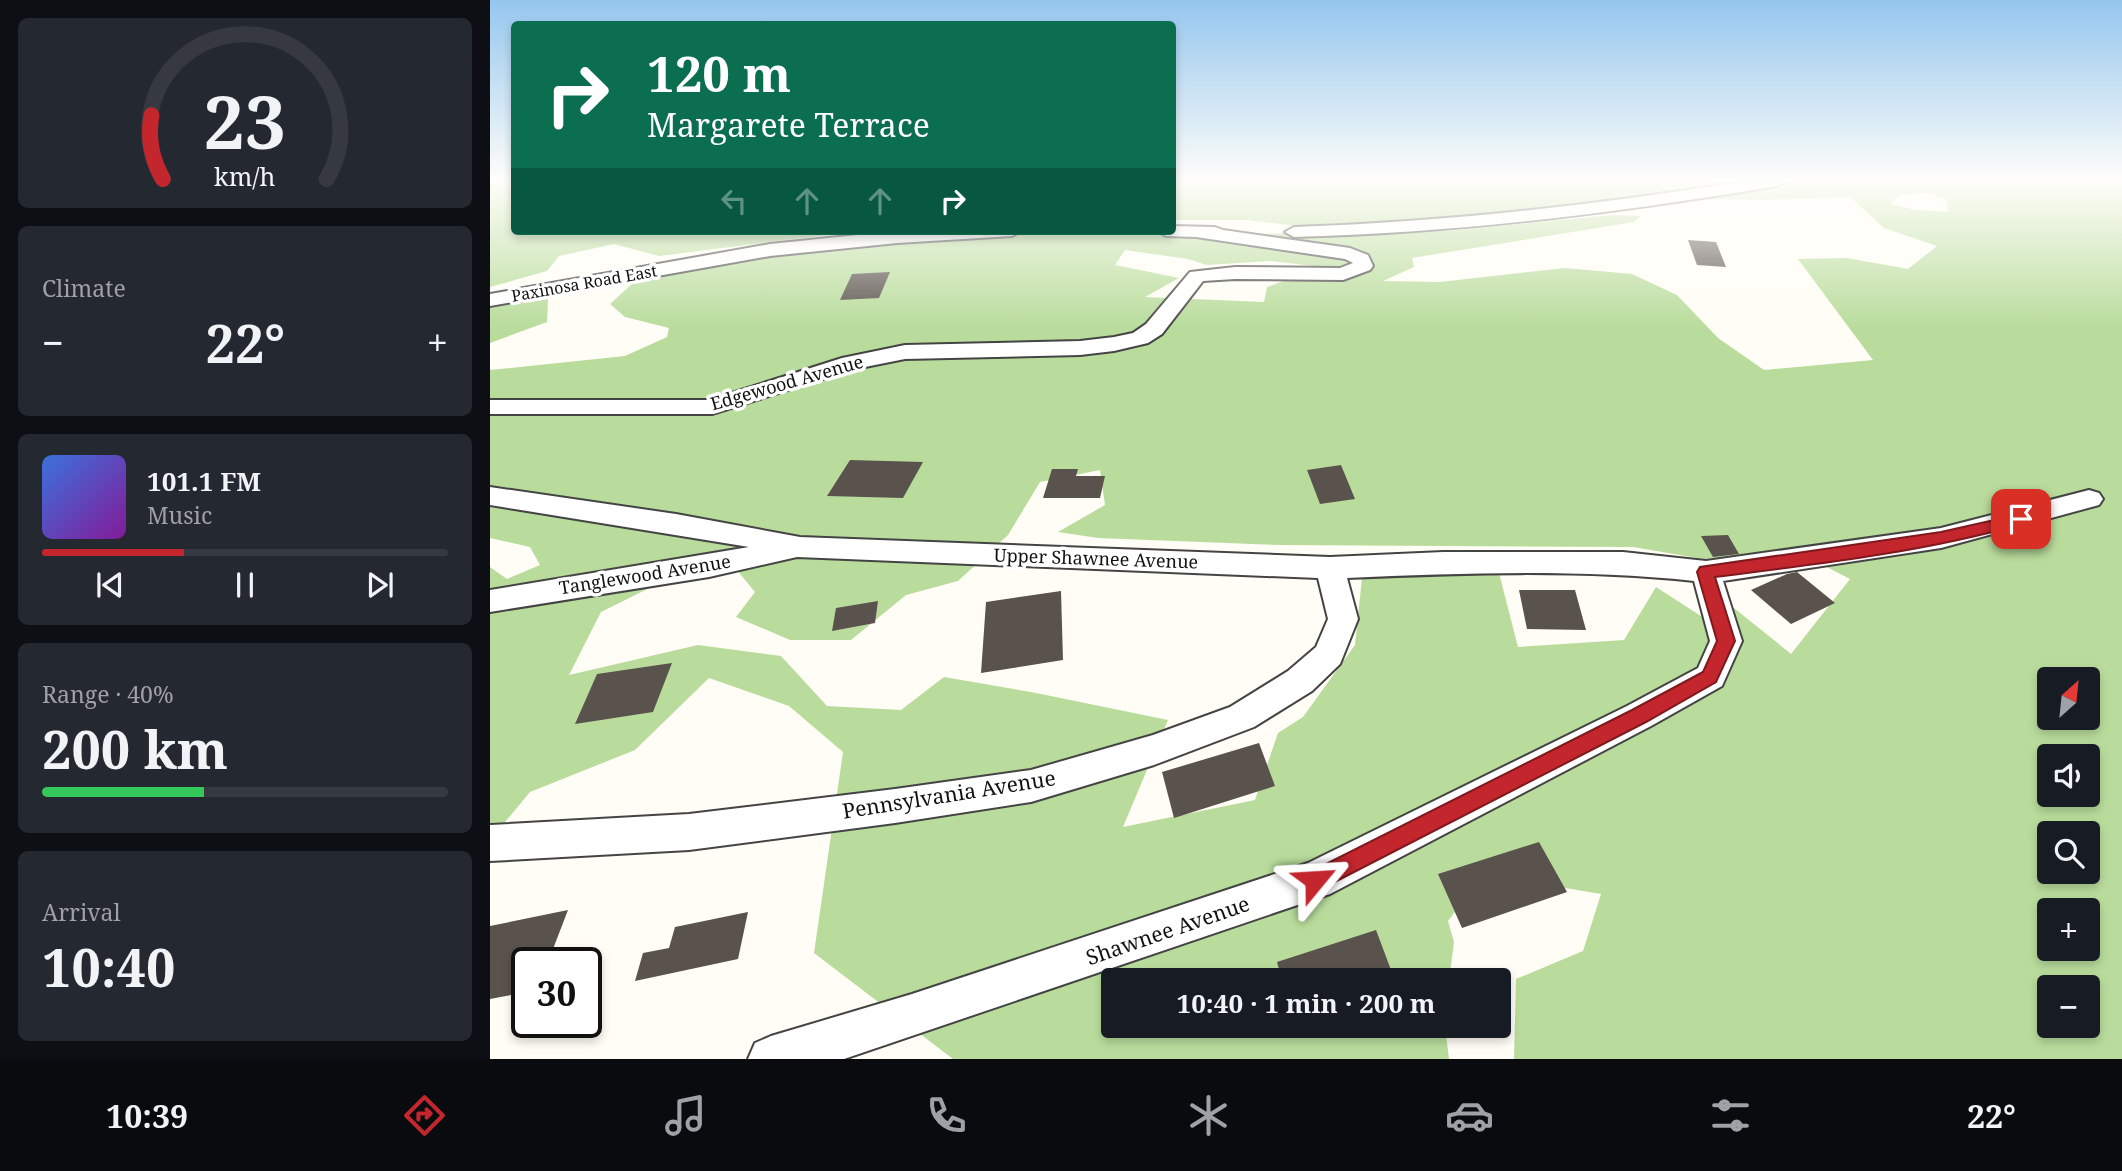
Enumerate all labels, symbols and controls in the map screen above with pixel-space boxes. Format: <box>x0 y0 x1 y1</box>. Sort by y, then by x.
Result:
text: 120 m <box>647 40 791 106</box>
icon: right <box>532 49 623 140</box>
text: 23 <box>204 71 286 170</box>
text: Margarete Terrace <box>647 103 930 146</box>
text: km/h <box>214 159 276 193</box>
icon: left <box>715 182 753 220</box>
icon: ahead <box>788 182 826 220</box>
icon: ahead <box>861 182 899 220</box>
icon: right <box>934 182 972 220</box>
street label: Paxinosa Road East <box>509 259 659 307</box>
text: Climate <box>42 272 126 304</box>
text: 22° <box>206 307 285 378</box>
text: − <box>42 316 64 368</box>
text: + <box>427 316 448 368</box>
street label: Edgewood Avenue <box>708 349 866 415</box>
text: 101.1 FM <box>147 463 261 499</box>
pin <box>1991 489 2051 549</box>
text: Music <box>147 499 212 531</box>
icon: arrive <box>2002 500 2040 538</box>
street label: Upper Shawnee Avenue <box>993 542 1199 574</box>
street label: Tanglewood Avenue <box>557 549 732 599</box>
icon: previous <box>91 566 129 604</box>
icon: pause <box>226 566 264 604</box>
icon: next <box>361 566 399 604</box>
north arrow <box>2037 667 2100 730</box>
map controls <box>2037 667 2100 1038</box>
text: Range · 40% <box>42 678 174 710</box>
text: 200 km <box>42 713 228 784</box>
button: sound <box>2037 744 2100 807</box>
street label: Pennsylvania Avenue <box>840 763 1057 825</box>
button: search <box>2037 821 2100 884</box>
position arrow <box>1278 843 1352 917</box>
street label: Shawnee Avenue <box>1082 889 1253 971</box>
text: Arrival <box>42 896 121 928</box>
button: + <box>2037 898 2100 961</box>
text: 10:40 <box>42 931 175 1002</box>
speed limit sign: 30 <box>511 947 602 1038</box>
button: − <box>2037 975 2100 1038</box>
text: 10:40 · 1 min · 200 m <box>1176 985 1436 1021</box>
icon: directions <box>400 1091 449 1140</box>
icon: music <box>661 1091 710 1140</box>
icon: phone <box>922 1091 971 1140</box>
icon: climate <box>1184 1091 1233 1140</box>
icon: car <box>1445 1091 1494 1140</box>
icon: filters <box>1706 1091 1755 1140</box>
text: 10:39 <box>106 1094 188 1137</box>
text: 22° <box>1967 1094 2016 1137</box>

